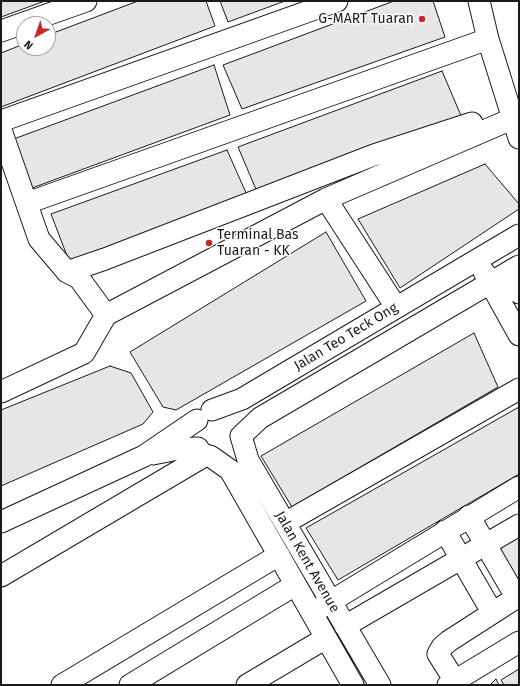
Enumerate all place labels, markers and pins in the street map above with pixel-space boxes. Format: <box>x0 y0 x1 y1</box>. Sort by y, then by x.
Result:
place label: G-MART Tuaran <box>318 11 414 27</box>
marker: G-MART Tuaran <box>417 14 427 24</box>
place label: Terminal Bas Tuaran - KK <box>217 227 298 260</box>
marker: Terminal Bas Tuaran - KK <box>204 238 214 248</box>

